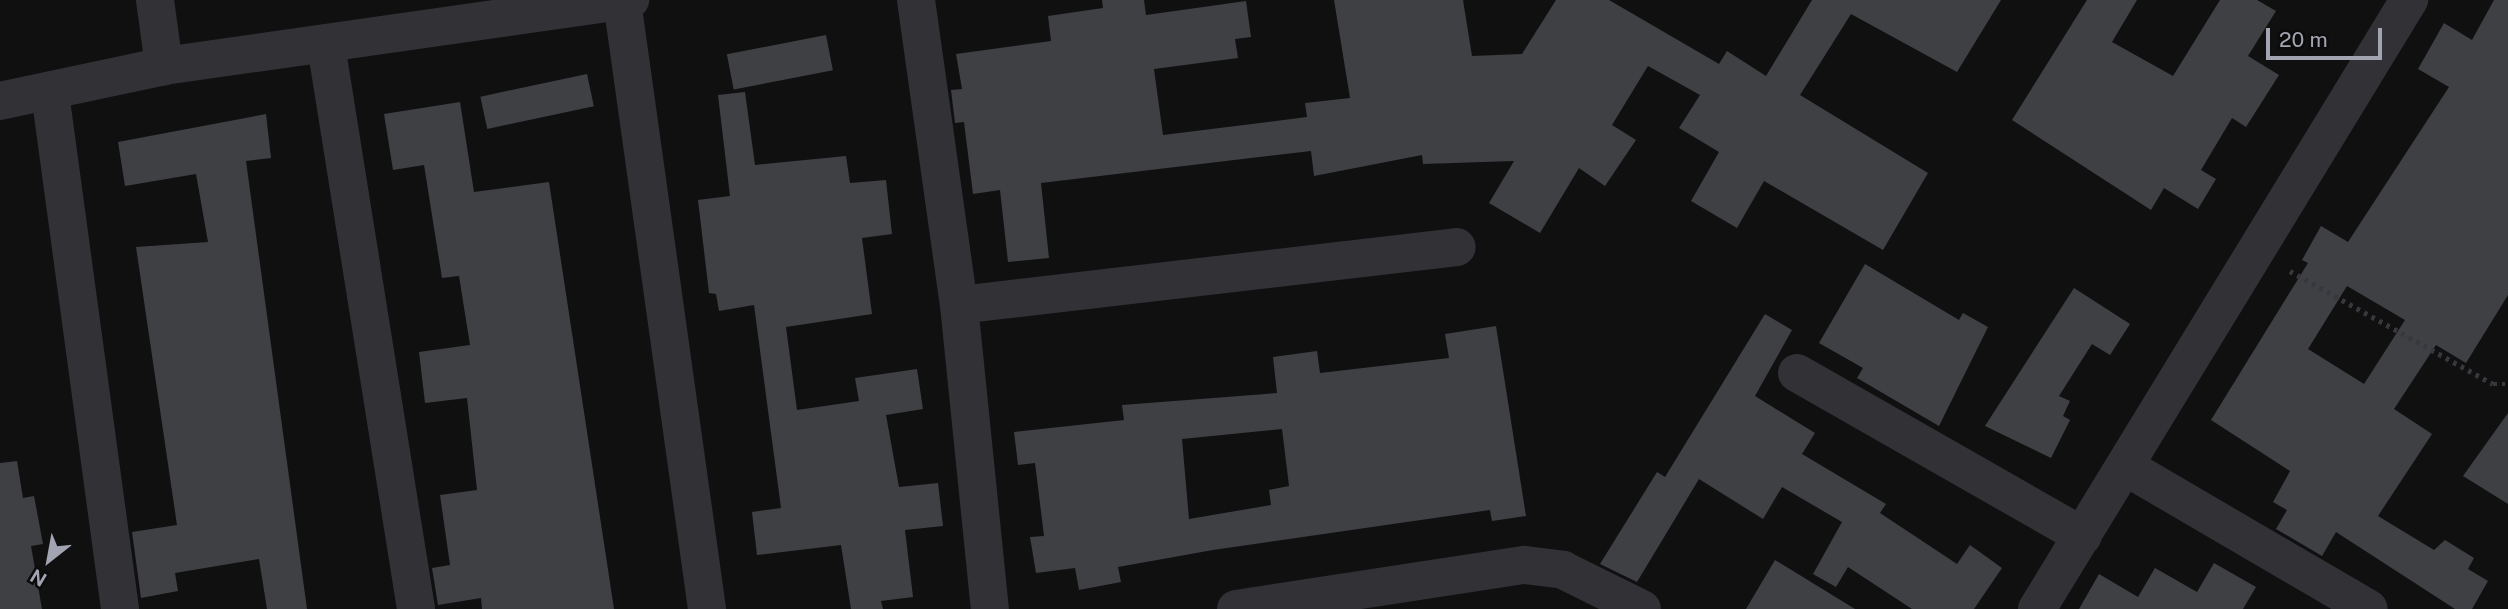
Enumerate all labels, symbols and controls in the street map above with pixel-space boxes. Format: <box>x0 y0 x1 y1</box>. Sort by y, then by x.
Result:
scale bar <box>2270 14 2386 58</box>
text: 20 m <box>2279 27 2328 52</box>
north arrow <box>14 525 84 595</box>
text: N <box>26 565 50 591</box>

